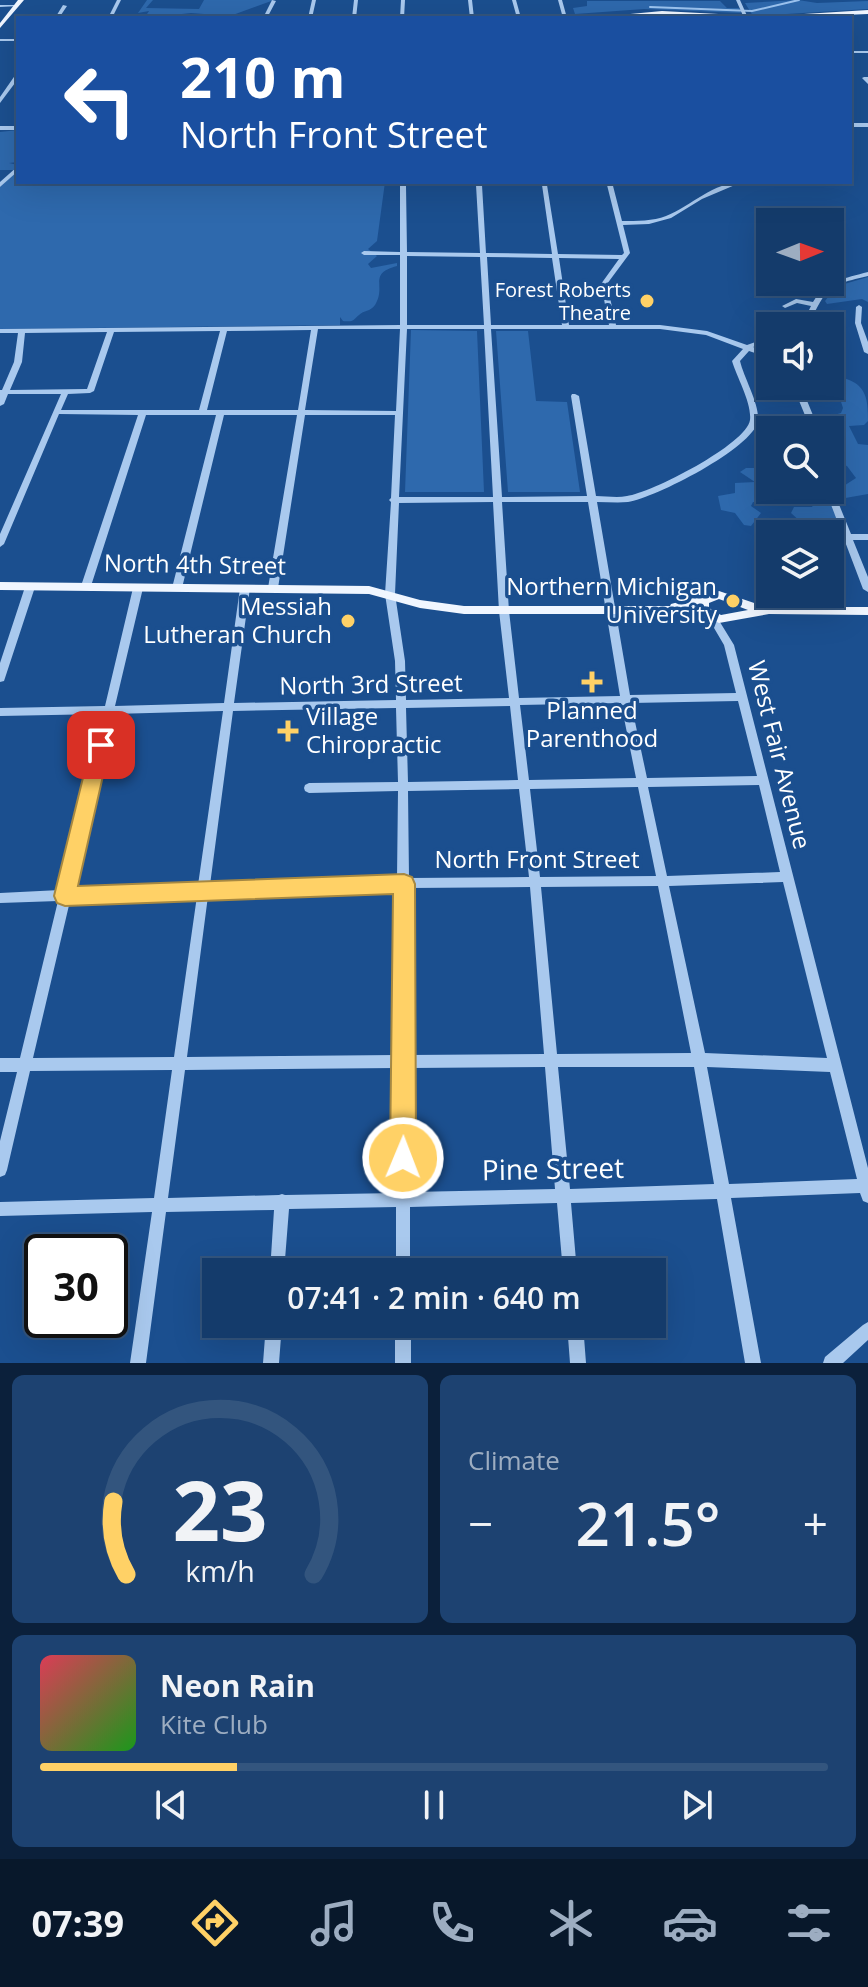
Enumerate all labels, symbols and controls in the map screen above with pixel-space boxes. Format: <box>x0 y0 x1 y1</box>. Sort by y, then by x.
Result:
text: 210 m <box>180 38 346 114</box>
icon: left <box>48 48 152 152</box>
text: North Front Street <box>180 110 488 159</box>
north arrow <box>756 208 844 296</box>
map controls <box>756 208 844 608</box>
place label: Forest Roberts Theatre <box>495 276 631 326</box>
marker: Forest Roberts Theatre <box>638 292 656 310</box>
button: sound <box>756 312 844 400</box>
button: search <box>756 416 844 504</box>
button: layers <box>756 520 844 608</box>
street label: North 4th Street <box>104 545 286 582</box>
place label: Northern Michigan University <box>506 569 718 630</box>
place label: Messiah Lutheran Church <box>143 589 332 650</box>
marker: Northern Michigan University <box>724 592 742 610</box>
marker: Messiah Lutheran Church <box>339 612 357 630</box>
street label: West Fair Avenue <box>741 657 820 852</box>
street label: North 3rd Street <box>279 665 463 702</box>
marker: Planned Parenthood <box>581 671 603 693</box>
place label: Planned Parenthood <box>526 693 658 754</box>
place label: Village Chiropractic <box>306 699 442 760</box>
pin <box>67 711 135 779</box>
marker: Village Chiropractic <box>277 720 299 742</box>
icon: arrive <box>79 723 123 767</box>
street label: North Front Street <box>435 842 640 875</box>
position arrow <box>361 1116 445 1200</box>
street label: Pine Street <box>482 1148 624 1188</box>
speed limit sign: 30 <box>24 1234 128 1338</box>
text: 07:41 · 2 min · 640 m <box>287 1277 581 1318</box>
text: Climate <box>468 1442 560 1478</box>
text: 23 <box>172 1452 268 1565</box>
text: 21.5° <box>575 1482 721 1564</box>
text: − <box>468 1493 493 1553</box>
text: + <box>803 1493 828 1553</box>
text: km/h <box>185 1551 255 1590</box>
text: Neon Rain <box>160 1665 315 1706</box>
text: Kite Club <box>160 1706 268 1742</box>
icon: previous <box>149 1783 193 1827</box>
icon: pause <box>412 1783 456 1827</box>
icon: next <box>675 1783 719 1827</box>
icon: directions <box>187 1895 243 1951</box>
icon: music <box>306 1895 362 1951</box>
icon: phone <box>424 1895 480 1951</box>
icon: climate <box>543 1895 599 1951</box>
icon: car <box>662 1895 718 1951</box>
icon: filters <box>781 1895 837 1951</box>
text: 07:39 <box>31 1899 124 1948</box>

